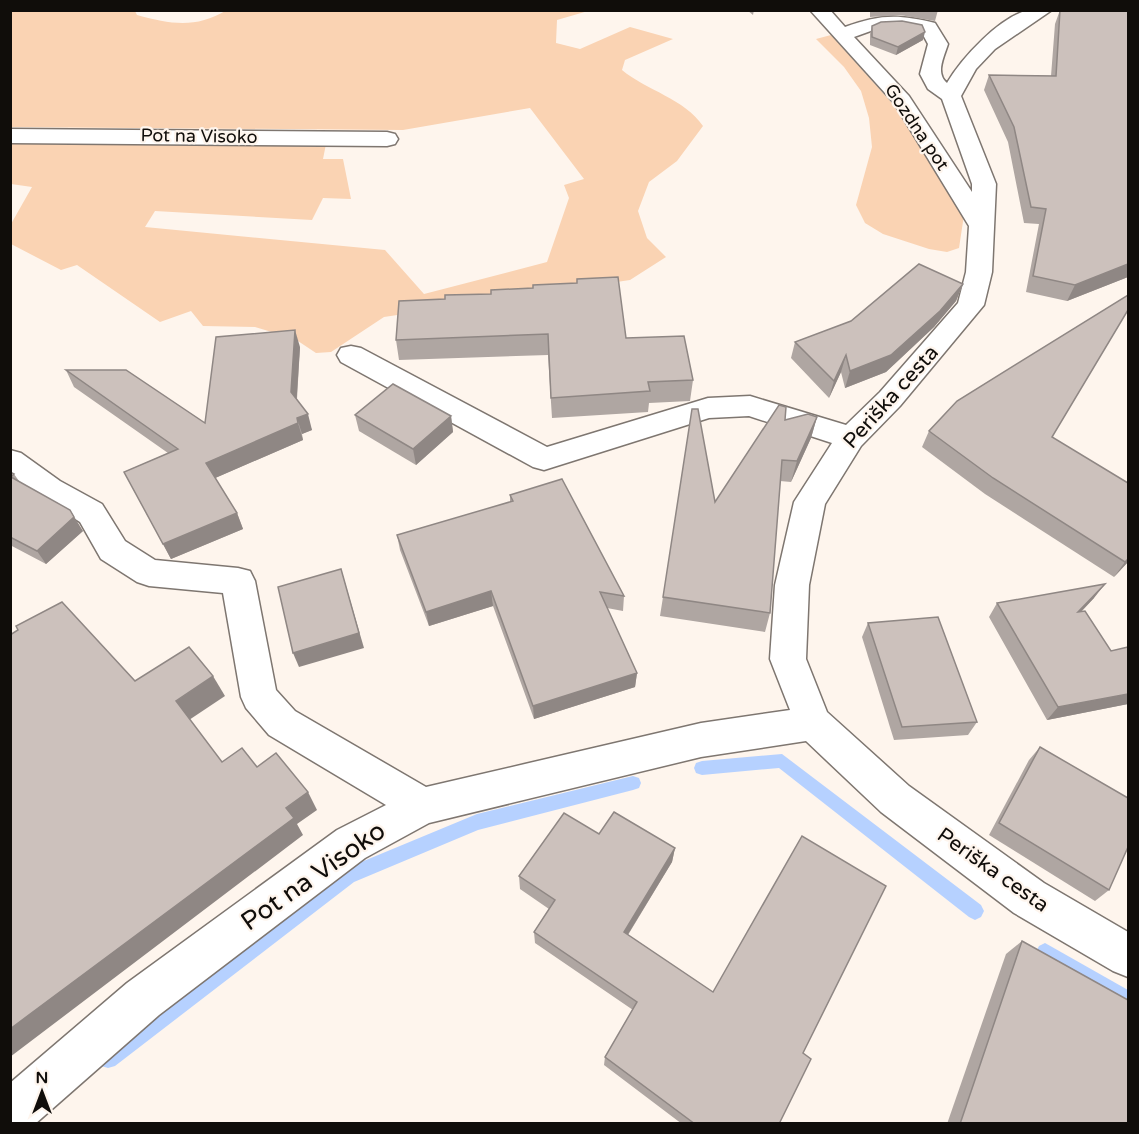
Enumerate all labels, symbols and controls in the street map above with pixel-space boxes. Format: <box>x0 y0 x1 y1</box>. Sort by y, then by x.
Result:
street label: Gozdna pot <box>880 79 954 175</box>
street label: Pot na Visoko <box>140 124 258 148</box>
street label: Periška cesta <box>838 340 944 454</box>
street label: Pot na Visoko <box>235 815 391 937</box>
street label: Periška cesta <box>932 822 1054 918</box>
north arrow <box>12 1062 72 1122</box>
text: N <box>36 1068 48 1088</box>

